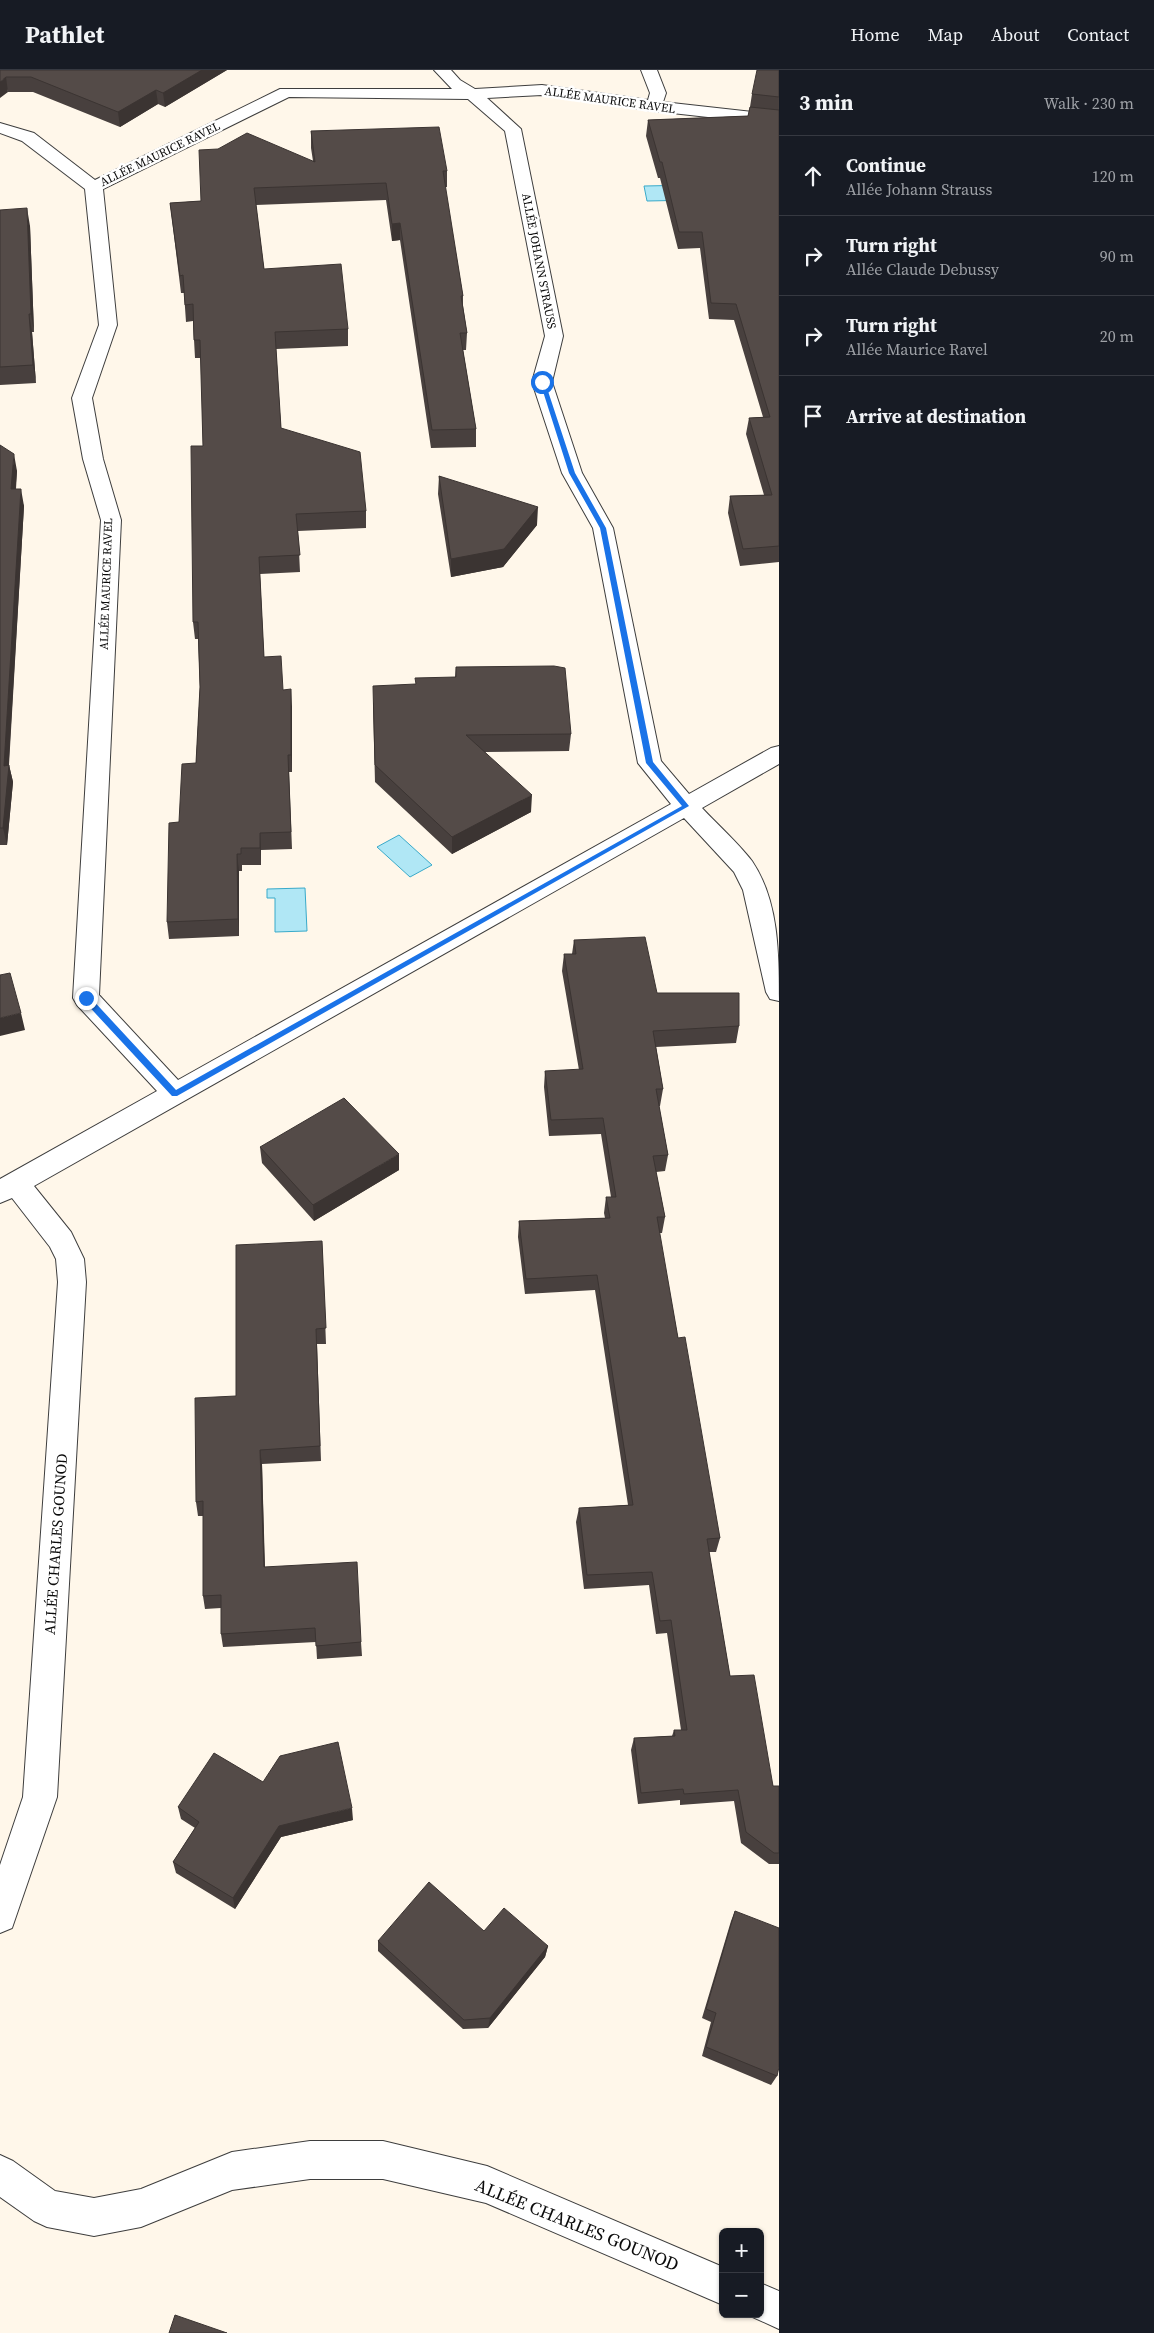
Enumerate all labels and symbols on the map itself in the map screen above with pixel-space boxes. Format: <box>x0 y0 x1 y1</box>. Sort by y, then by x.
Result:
street label: ALLÉE MAURICE RAVEL <box>544 83 676 117</box>
street label: ALLÉE MAURICE RAVEL <box>97 118 223 190</box>
street label: ALLÉE JOHANN STRAUSS <box>518 192 560 330</box>
route start <box>531 371 554 394</box>
street label: ALLÉE MAURICE RAVEL <box>96 518 116 650</box>
route end <box>75 987 98 1010</box>
street label: ALLÉE CHARLES GOUNOD <box>39 1453 72 1635</box>
street label: ALLÉE CHARLES GOUNOD <box>472 2172 683 2277</box>

